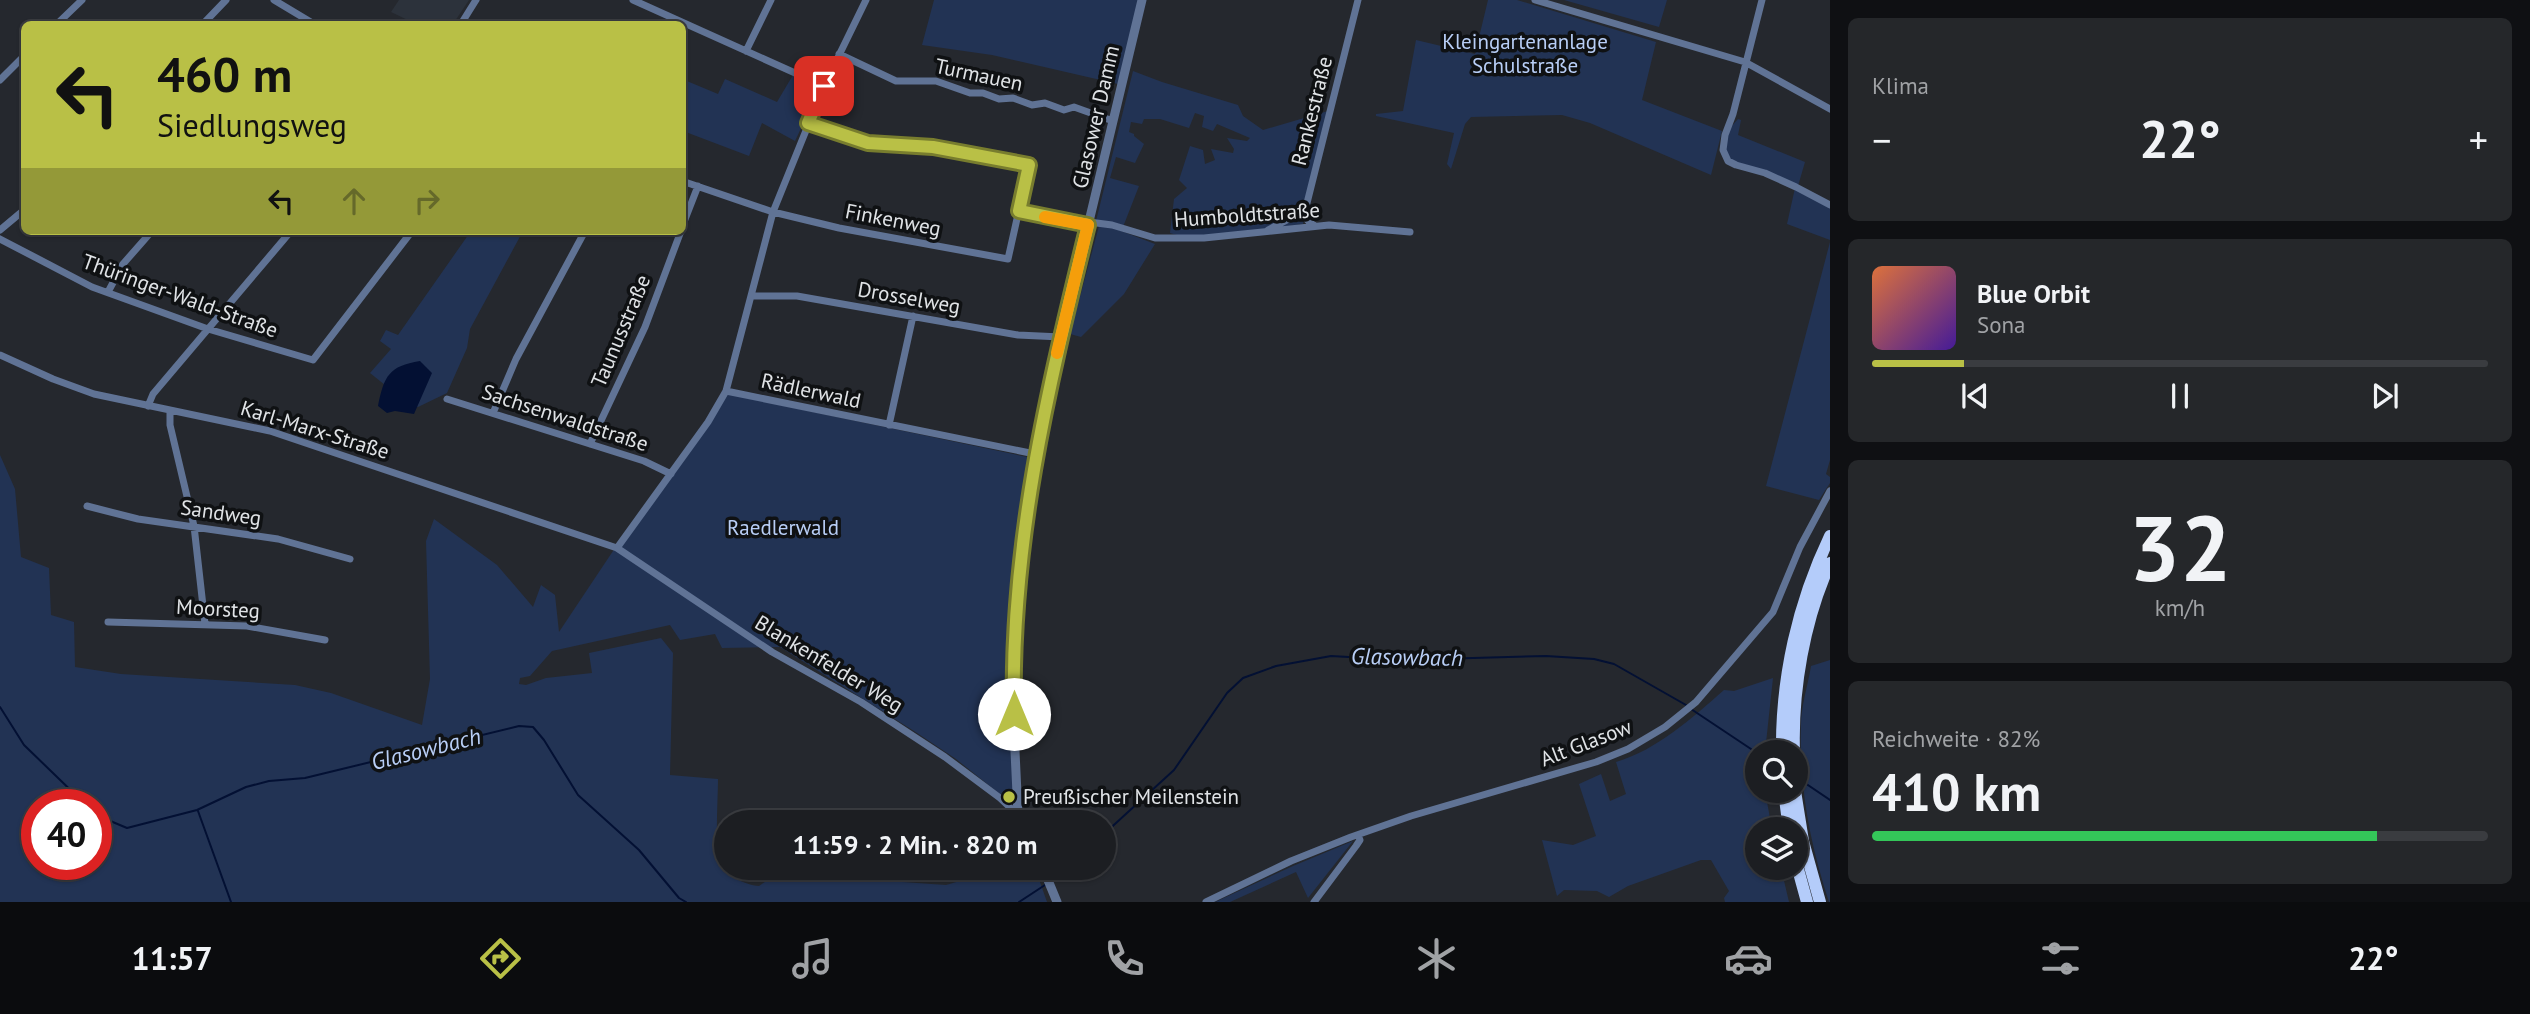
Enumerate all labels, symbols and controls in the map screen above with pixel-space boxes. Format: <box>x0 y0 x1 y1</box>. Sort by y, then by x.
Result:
park label: Kleingartenanlage Schulstraße <box>1442 28 1608 79</box>
text: 460 m <box>157 42 292 106</box>
street label: Glasower Damm <box>1066 43 1125 191</box>
icon: left <box>42 49 133 140</box>
street label: Turmauen <box>933 52 1025 97</box>
street label: Rankestraße <box>1285 54 1338 168</box>
pin <box>794 56 854 116</box>
icon: arrive <box>805 67 843 105</box>
text: Klima <box>1872 71 1929 100</box>
text: Siedlungsweg <box>157 104 347 146</box>
text: 22° <box>2139 105 2221 172</box>
text: − <box>1872 115 1891 164</box>
text: + <box>2469 115 2488 164</box>
icon: left <box>262 182 300 220</box>
icon: ahead <box>335 182 373 220</box>
icon: right <box>408 182 446 220</box>
street label: Humboldtstraße <box>1173 196 1321 233</box>
street label: Finkenweg <box>843 197 943 242</box>
street label: Thüringer-Wald-Straße <box>79 248 282 343</box>
street label: Taunusstraße <box>585 271 656 391</box>
street label: Drosselweg <box>856 275 962 320</box>
text: Blue Orbit <box>1977 277 2090 310</box>
text: Sona <box>1977 310 2026 339</box>
street label: Rädlerwald <box>759 367 863 414</box>
icon: previous <box>1956 377 1994 415</box>
icon: pause <box>2161 377 2199 415</box>
icon: next <box>2366 377 2404 415</box>
street label: Sachsenwaldstraße <box>479 378 652 457</box>
street label: Karl-Marx-Straße <box>238 394 393 465</box>
text: 32 <box>2128 488 2232 606</box>
street label: Sandweg <box>179 493 263 532</box>
park label: Raedlerwald <box>727 514 839 541</box>
street label: Moorsteg <box>176 593 261 624</box>
text: km/h <box>2155 593 2205 622</box>
street label: Blankenfelder Weg <box>750 609 908 718</box>
water label: Glasowbach <box>1351 641 1463 672</box>
position arrow <box>977 677 1051 751</box>
street label: Alt Glasow <box>1536 713 1636 772</box>
water label: Glasowbach <box>368 721 484 776</box>
text: Reichweite · 82% <box>1872 724 2040 753</box>
map controls <box>1745 740 1808 880</box>
button: search <box>1745 740 1808 803</box>
text: 410 km <box>1872 758 2041 825</box>
place label: Preußischer Meilenstein <box>1023 783 1239 810</box>
speed limit sign: 40 <box>21 789 112 880</box>
marker: Preußischer Meilenstein <box>1001 789 1017 805</box>
button: layers <box>1745 817 1808 880</box>
text: 11:59 · 2 Min. · 820 m <box>792 828 1038 861</box>
icon: directions <box>476 934 525 983</box>
icon: music <box>788 934 837 983</box>
icon: phone <box>1100 934 1149 983</box>
icon: climate <box>1412 934 1461 983</box>
icon: car <box>1724 934 1773 983</box>
icon: filters <box>2036 934 2085 983</box>
text: 11:57 <box>132 937 213 979</box>
text: 22° <box>2348 937 2398 979</box>

